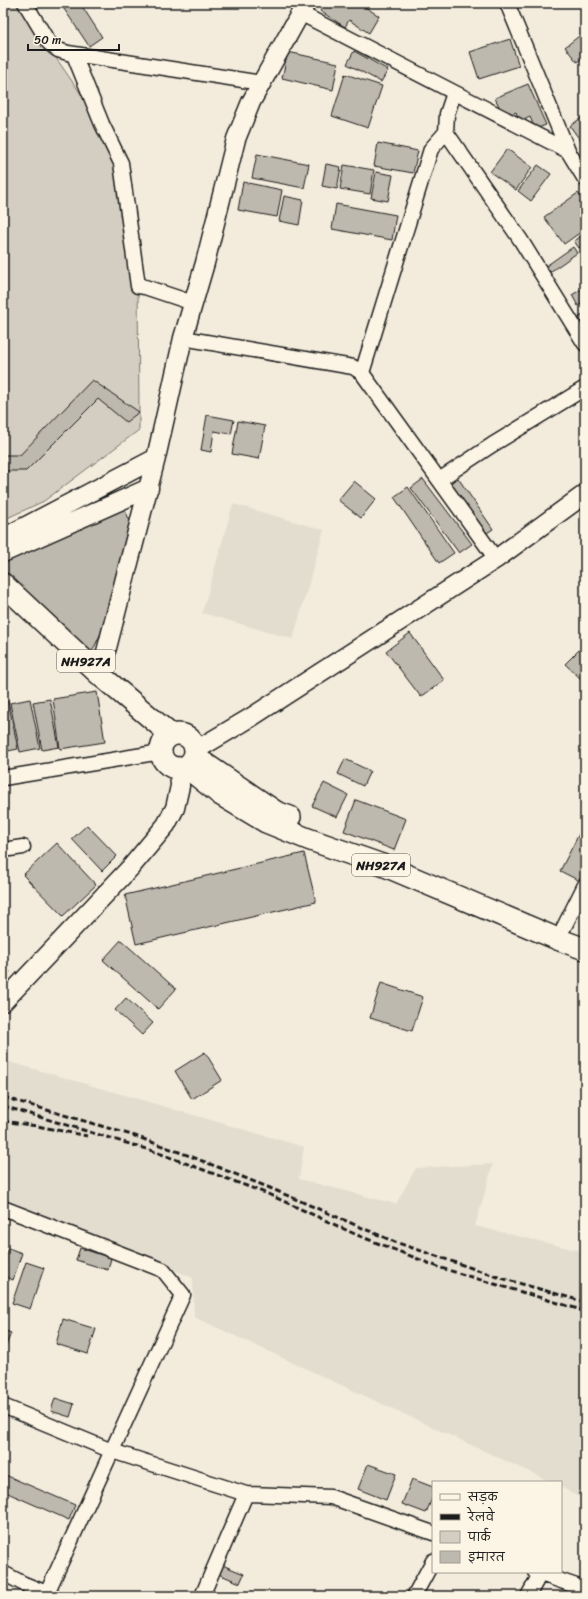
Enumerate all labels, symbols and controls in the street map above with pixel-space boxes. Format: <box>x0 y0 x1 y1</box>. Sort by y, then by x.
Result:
scale bar <box>28 26 119 52</box>
text: 50 m <box>34 29 61 51</box>
road number: NH927A <box>57 650 115 672</box>
road number: NH927A <box>352 854 410 876</box>
legend <box>432 1481 562 1573</box>
text: सड़क <box>467 1486 499 1508</box>
text: रेलवे <box>466 1506 495 1528</box>
text: पार्क <box>467 1526 492 1548</box>
text: इमारत <box>468 1546 506 1568</box>

